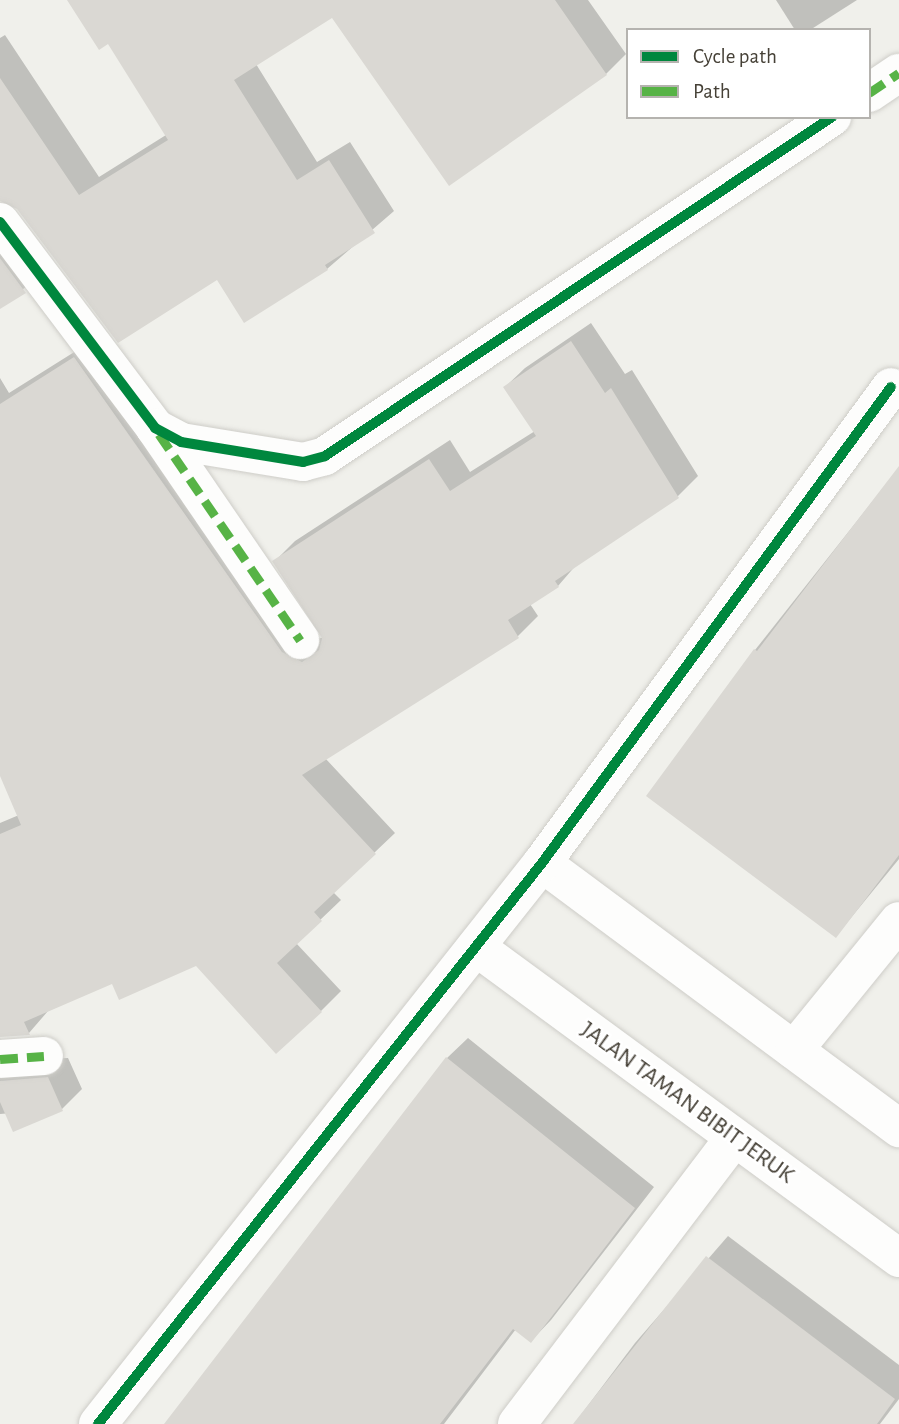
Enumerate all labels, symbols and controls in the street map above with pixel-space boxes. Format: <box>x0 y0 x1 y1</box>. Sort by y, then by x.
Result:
legend <box>626 28 871 119</box>
text: Cycle path <box>693 46 777 67</box>
text: Path <box>693 81 731 102</box>
street label: JALAN TAMAN BIBIT JERUK <box>575 1016 799 1190</box>

